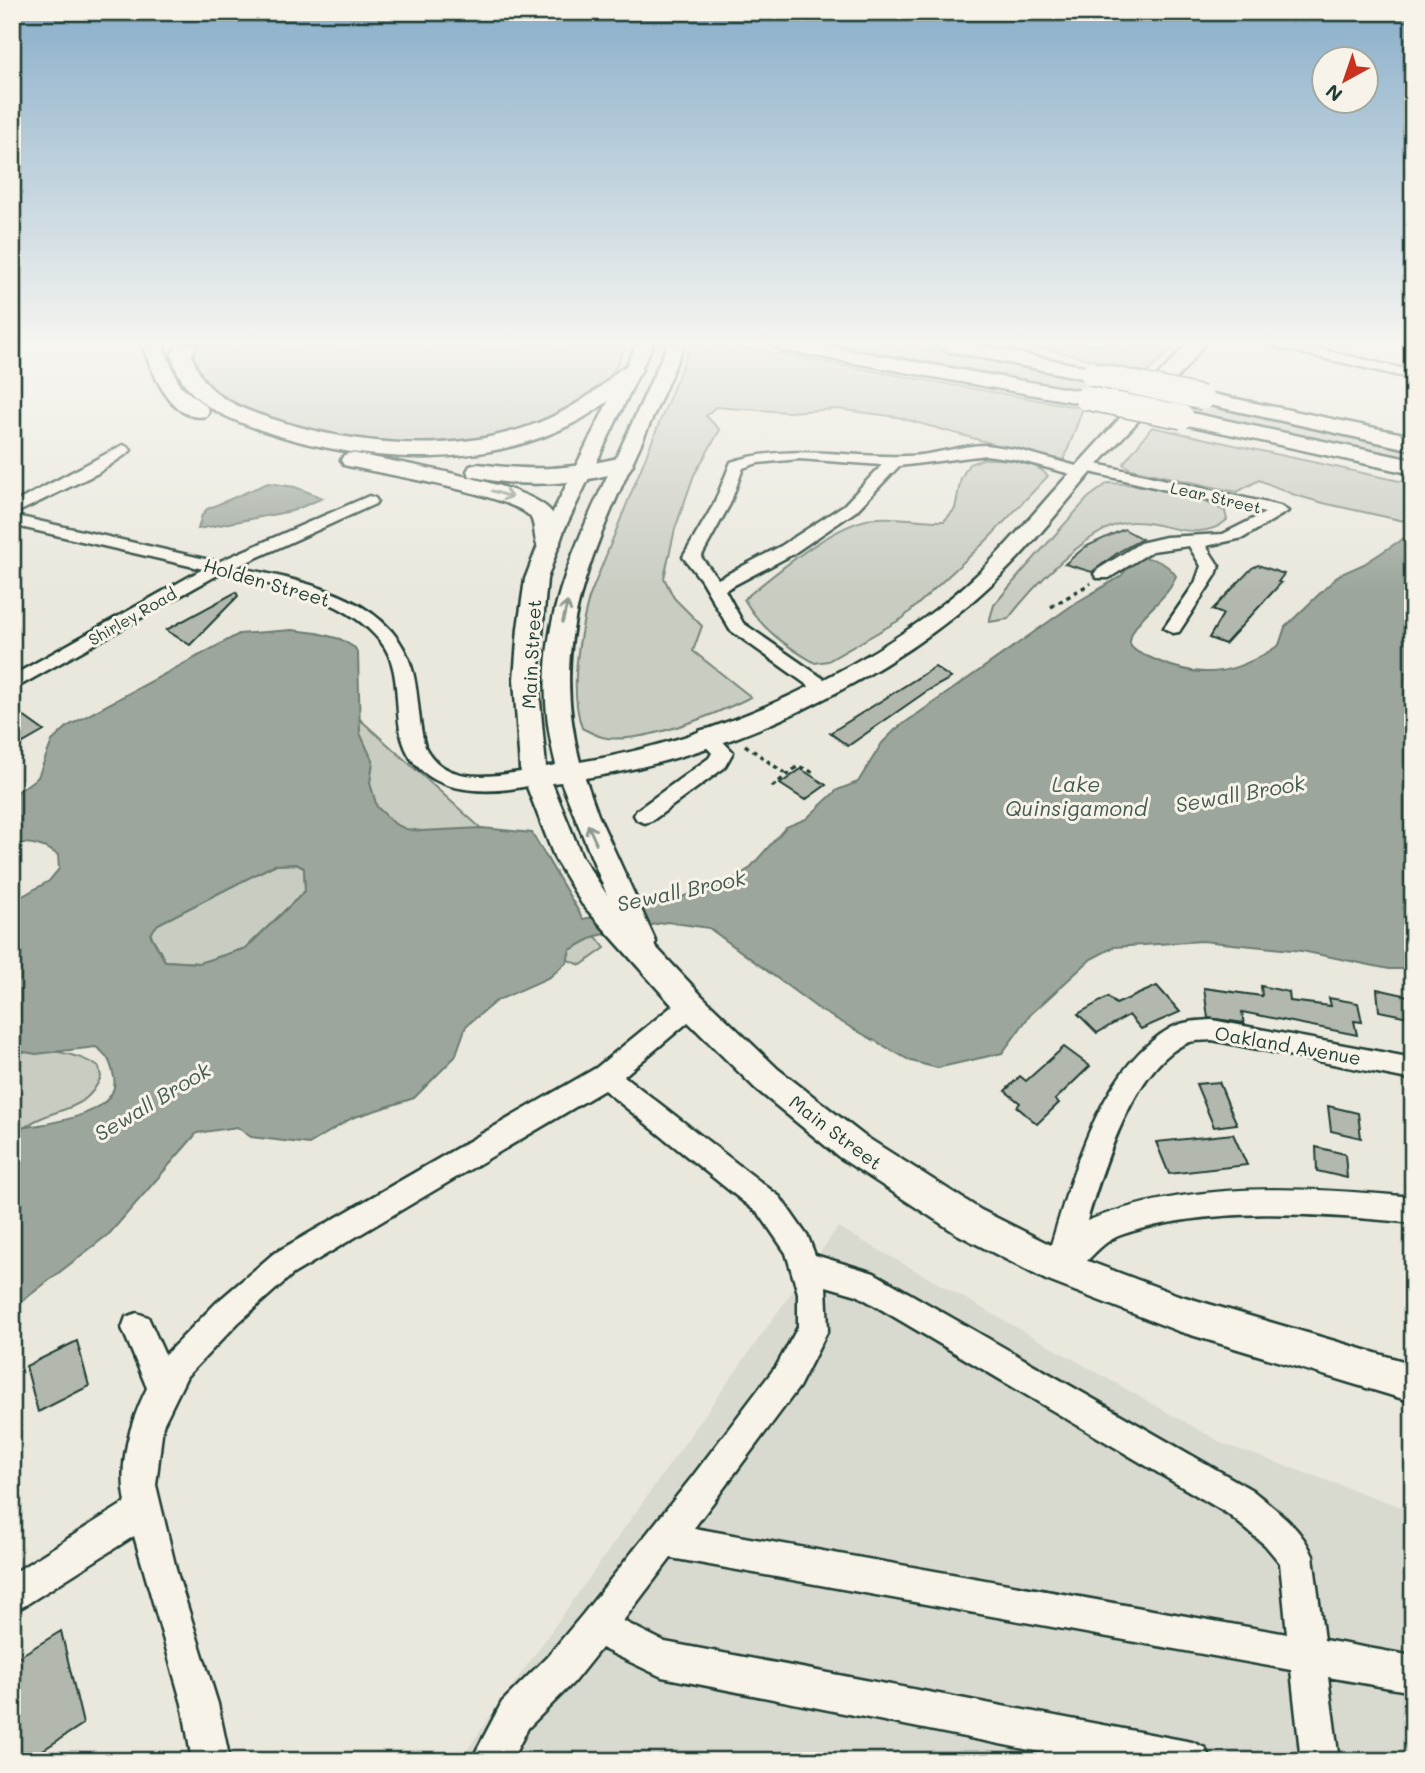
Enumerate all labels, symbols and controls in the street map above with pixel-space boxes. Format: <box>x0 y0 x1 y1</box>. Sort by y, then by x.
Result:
north arrow <box>1310 46 1380 116</box>
text: N <box>1320 79 1347 108</box>
street label: Lear Street <box>1169 476 1263 518</box>
one-way arrow <box>491 488 513 501</box>
street label: Holden Street <box>201 552 333 612</box>
street label: Shirley Road <box>84 582 180 650</box>
street label: Main Street <box>516 598 546 710</box>
one-way arrow <box>558 601 572 624</box>
water label: Sewall Brook <box>1173 768 1308 818</box>
water label: Lake Quinsigamond <box>1005 770 1149 821</box>
one-way arrow <box>585 824 598 845</box>
water label: Sewall Brook <box>614 863 749 917</box>
street label: Oakland Avenue <box>1213 1020 1363 1070</box>
water label: Sewall Brook <box>89 1055 216 1146</box>
street label: Main Street <box>785 1089 887 1175</box>

